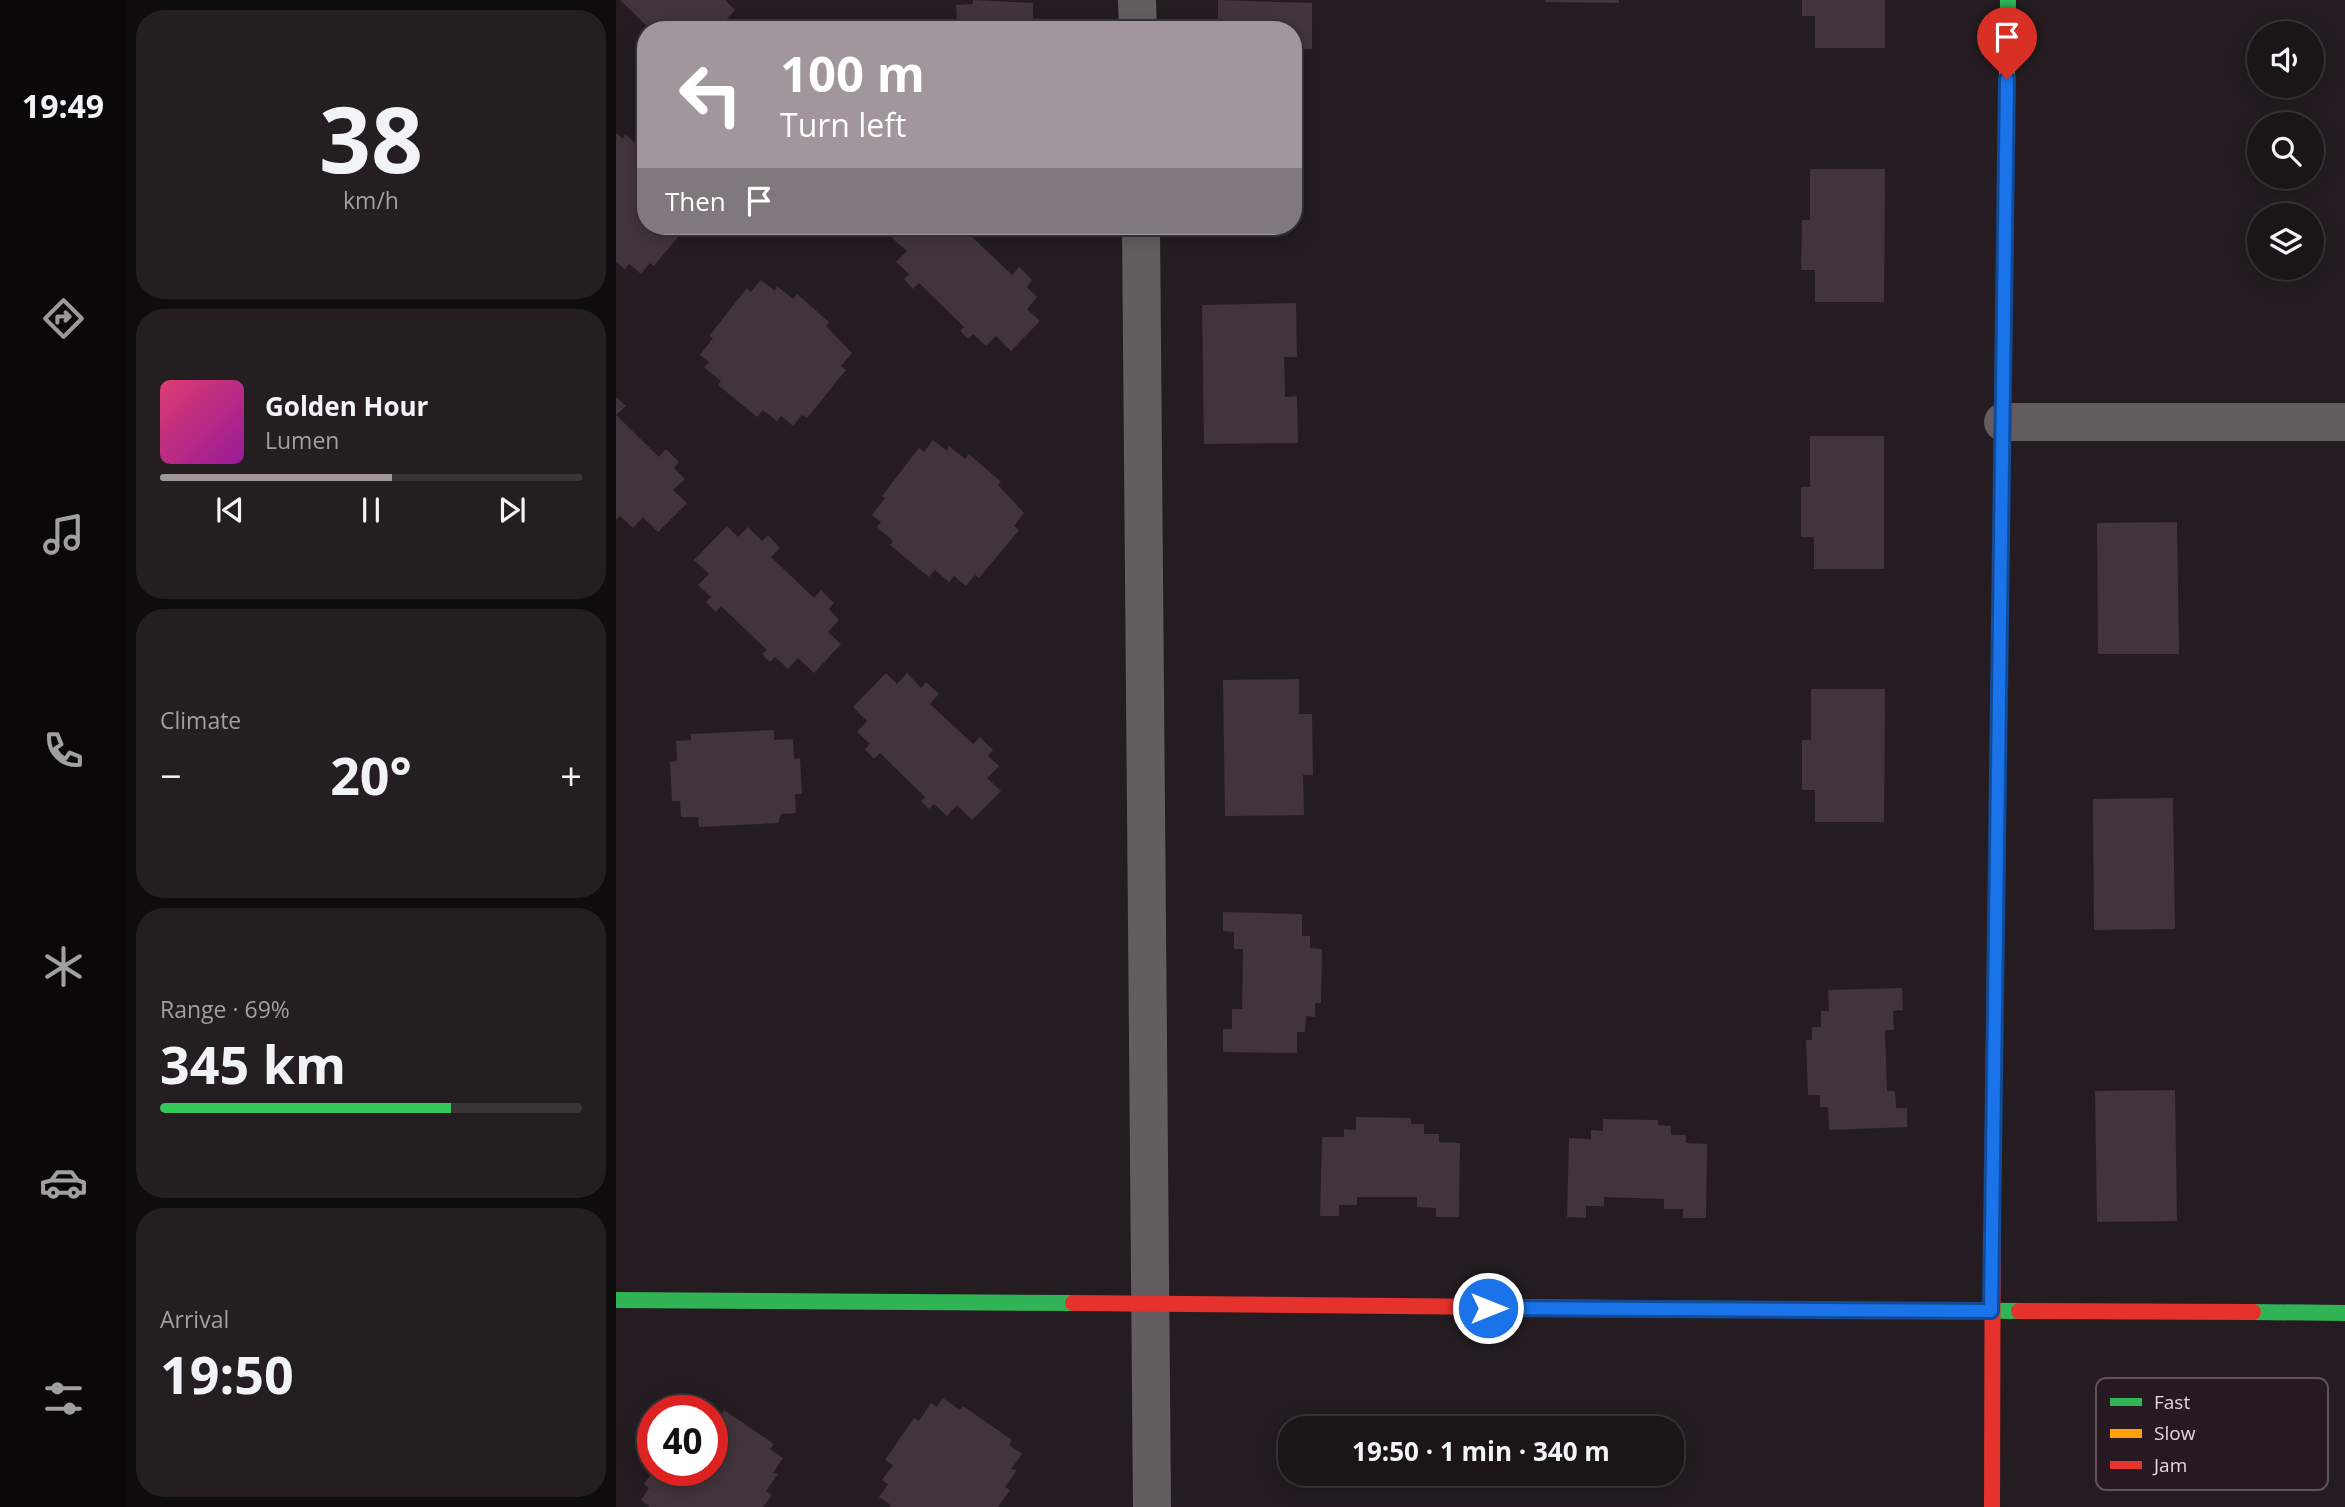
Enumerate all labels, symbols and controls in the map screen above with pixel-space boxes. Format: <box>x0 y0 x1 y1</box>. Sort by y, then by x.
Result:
pin <box>1977 7 2037 79</box>
icon: arrive <box>1988 18 2026 56</box>
map controls <box>2247 21 2324 280</box>
button: sound <box>2247 21 2324 98</box>
text: 100 m <box>780 40 925 106</box>
icon: left <box>665 49 756 140</box>
text: 38 <box>319 76 423 200</box>
text: 19:49 <box>22 84 104 127</box>
text: Turn left <box>780 103 906 146</box>
button: search <box>2247 112 2324 189</box>
icon: arrive <box>740 182 778 220</box>
text: Then <box>665 183 726 219</box>
text: km/h <box>343 184 399 216</box>
button: layers <box>2247 203 2324 280</box>
icon: directions <box>39 294 88 343</box>
text: Golden Hour <box>265 388 428 424</box>
text: Lumen <box>265 424 339 456</box>
icon: previous <box>211 491 249 529</box>
icon: pause <box>352 491 390 529</box>
icon: next <box>493 491 531 529</box>
icon: music <box>39 510 88 559</box>
text: Climate <box>160 704 241 736</box>
icon: phone <box>39 726 88 775</box>
text: 20° <box>330 739 412 810</box>
text: − <box>160 749 182 801</box>
text: + <box>560 749 582 801</box>
icon: climate <box>39 942 88 991</box>
text: Range · 69% <box>160 993 290 1025</box>
text: 345 km <box>160 1028 346 1099</box>
icon: car <box>39 1158 88 1207</box>
position arrow <box>1451 1271 1525 1345</box>
text: Arrival <box>160 1303 229 1335</box>
text: 19:50 <box>160 1338 294 1409</box>
icon: filters <box>39 1374 88 1423</box>
legend <box>2096 1378 2328 1490</box>
text: Fast <box>2154 1389 2190 1415</box>
speed limit sign: 40 <box>637 1395 728 1486</box>
text: Slow <box>2154 1420 2196 1446</box>
text: 19:50 · 1 min · 340 m <box>1352 1433 1610 1469</box>
text: Jam <box>2152 1452 2187 1478</box>

